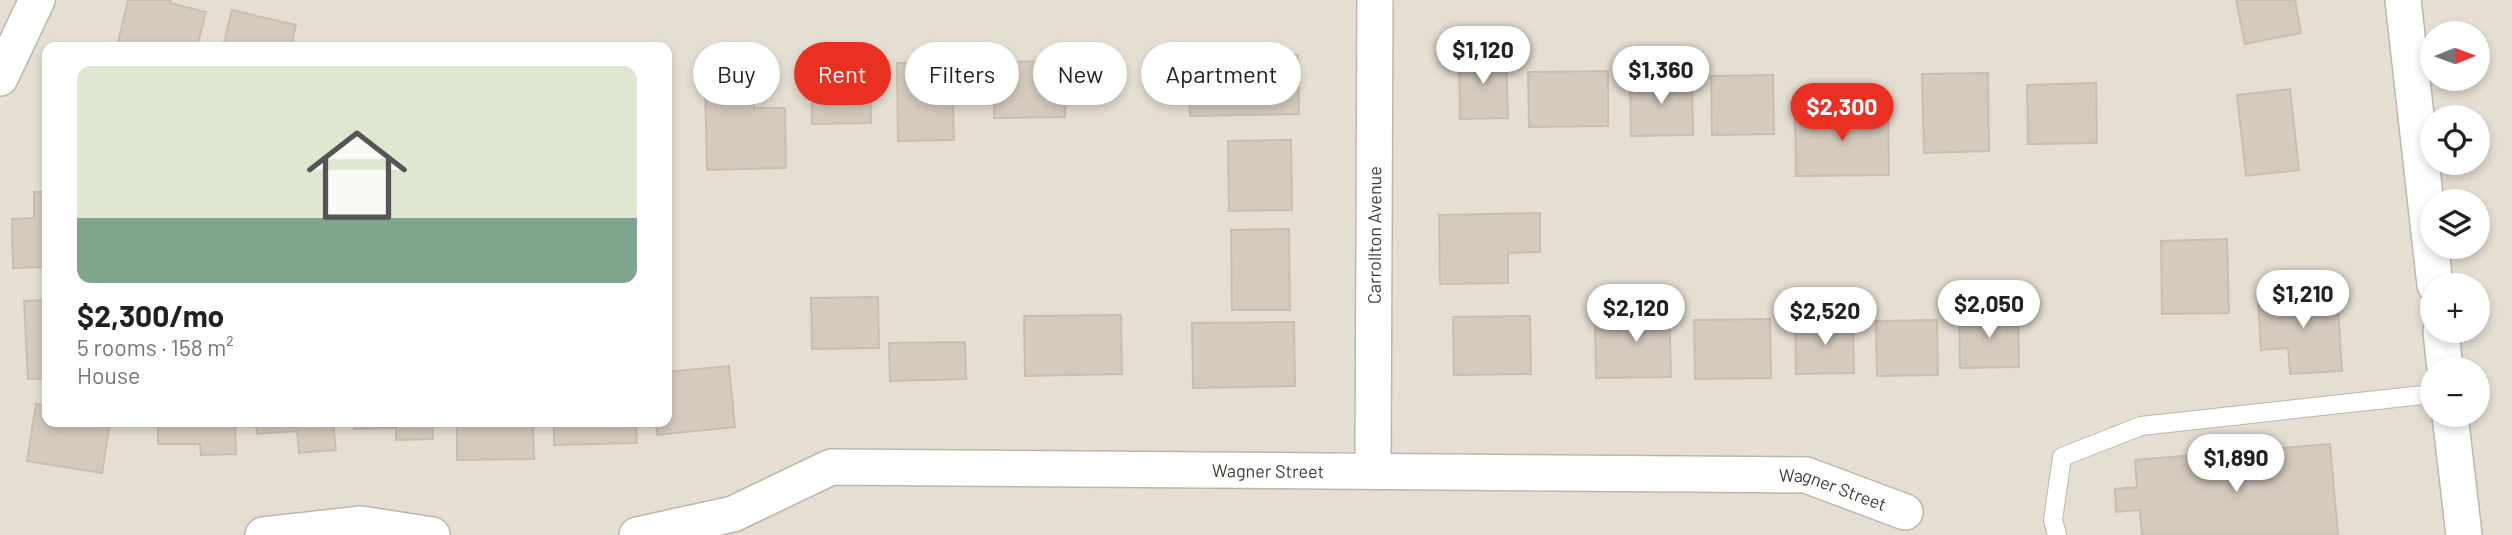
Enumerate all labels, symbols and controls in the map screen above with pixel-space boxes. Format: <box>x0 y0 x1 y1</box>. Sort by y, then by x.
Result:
north arrow <box>2420 21 2490 91</box>
map controls <box>2420 21 2490 427</box>
pin: $1,120 <box>1426 27 1540 86</box>
text: $1,120 <box>1452 35 1514 63</box>
chip: Buy <box>693 42 780 105</box>
chip: Rent <box>794 42 891 105</box>
chip: Filters <box>905 42 1019 105</box>
chip: New <box>1033 42 1127 105</box>
chip: Apartment <box>1141 42 1301 105</box>
pin: $1,360 <box>1604 46 1718 106</box>
text: $1,360 <box>1628 55 1694 83</box>
pin: $2,300 <box>1785 83 1899 143</box>
text: $2,300 <box>1807 92 1877 120</box>
button: locate <box>2420 105 2490 175</box>
icon: home <box>294 112 420 238</box>
street label: Carrollton Avenue <box>1363 166 1385 304</box>
button: layers <box>2420 189 2490 259</box>
pin: $1,210 <box>2246 270 2360 330</box>
button: + <box>2420 273 2490 343</box>
text: $1,210 <box>2272 279 2334 307</box>
pin: $2,050 <box>1932 280 2046 340</box>
pin: $2,120 <box>1579 284 1693 344</box>
pin: $2,520 <box>1768 288 1882 347</box>
text: $2,050 <box>1954 289 2024 317</box>
text: $2,120 <box>1603 293 1669 321</box>
text: $2,520 <box>1790 296 1860 324</box>
text: $2,300/mo <box>77 297 224 333</box>
text: 5 rooms · 158 m² <box>77 333 234 361</box>
button: − <box>2420 357 2490 427</box>
text: House <box>77 361 140 389</box>
pin: $1,890 <box>2179 434 2293 494</box>
text: $1,890 <box>2203 443 2269 471</box>
street label: Wagner Street <box>1212 459 1324 482</box>
street label: Wagner Street <box>1779 464 1890 515</box>

